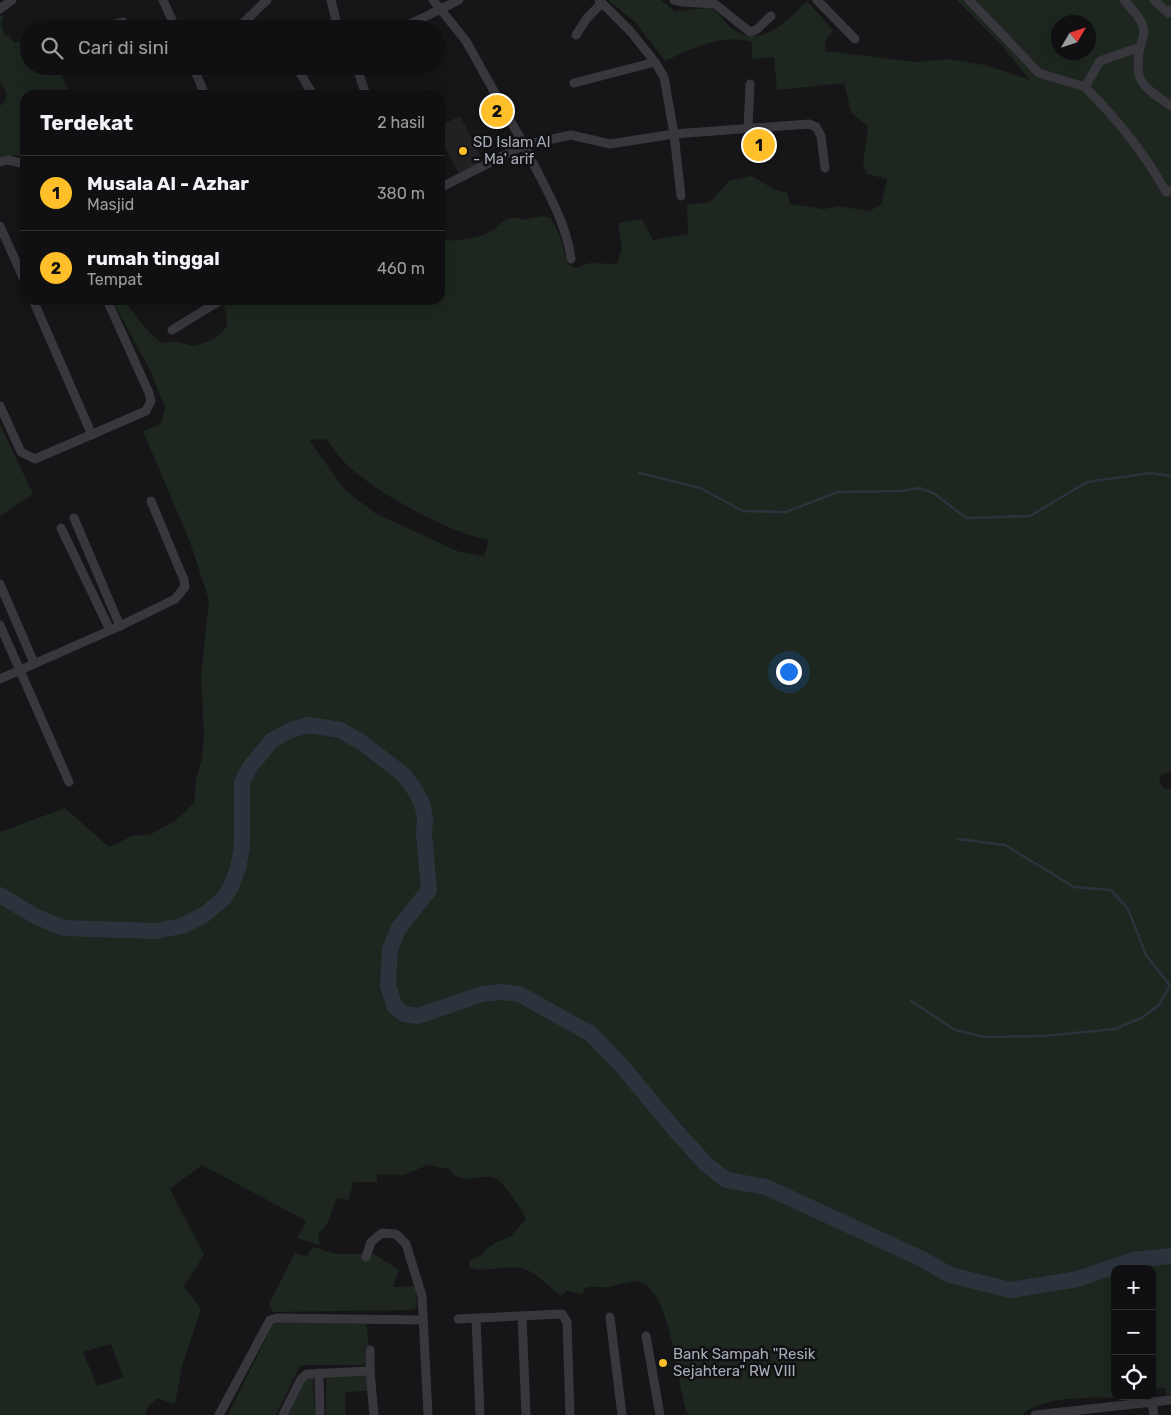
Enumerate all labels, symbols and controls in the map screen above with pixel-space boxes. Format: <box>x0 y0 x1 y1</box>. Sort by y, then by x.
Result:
north arrow <box>1051 15 1096 60</box>
search box <box>20 20 445 75</box>
icon: search <box>38 34 66 62</box>
text: Cari di sini <box>78 36 169 59</box>
pin: 2 <box>481 92 513 130</box>
text: Terdekat <box>40 110 133 135</box>
text: 2 hasil <box>377 113 425 132</box>
pin: 1 <box>743 126 775 164</box>
place label: SD Islam Al - Ma' arif <box>473 133 550 168</box>
marker: SD Islam Al - Ma' arif <box>457 145 469 157</box>
text: Musala Al - Azhar <box>87 172 249 195</box>
text: 1 <box>52 184 60 203</box>
text: 380 m <box>377 184 425 203</box>
text: Masjid <box>87 195 134 214</box>
text: rumah tinggal <box>87 247 220 270</box>
text: 2 <box>51 259 61 278</box>
text: 460 m <box>377 259 425 278</box>
text: Tempat <box>87 270 142 289</box>
your location <box>776 659 802 685</box>
map controls <box>1111 1265 1156 1400</box>
button: + <box>1111 1265 1156 1310</box>
button: − <box>1111 1310 1156 1355</box>
place label: Bank Sampah "Resik Sejahtera" RW VIII <box>673 1345 816 1380</box>
button: locate <box>1111 1355 1156 1400</box>
marker: Bank Sampah "Resik Sejahtera" RW VIII <box>657 1357 669 1369</box>

